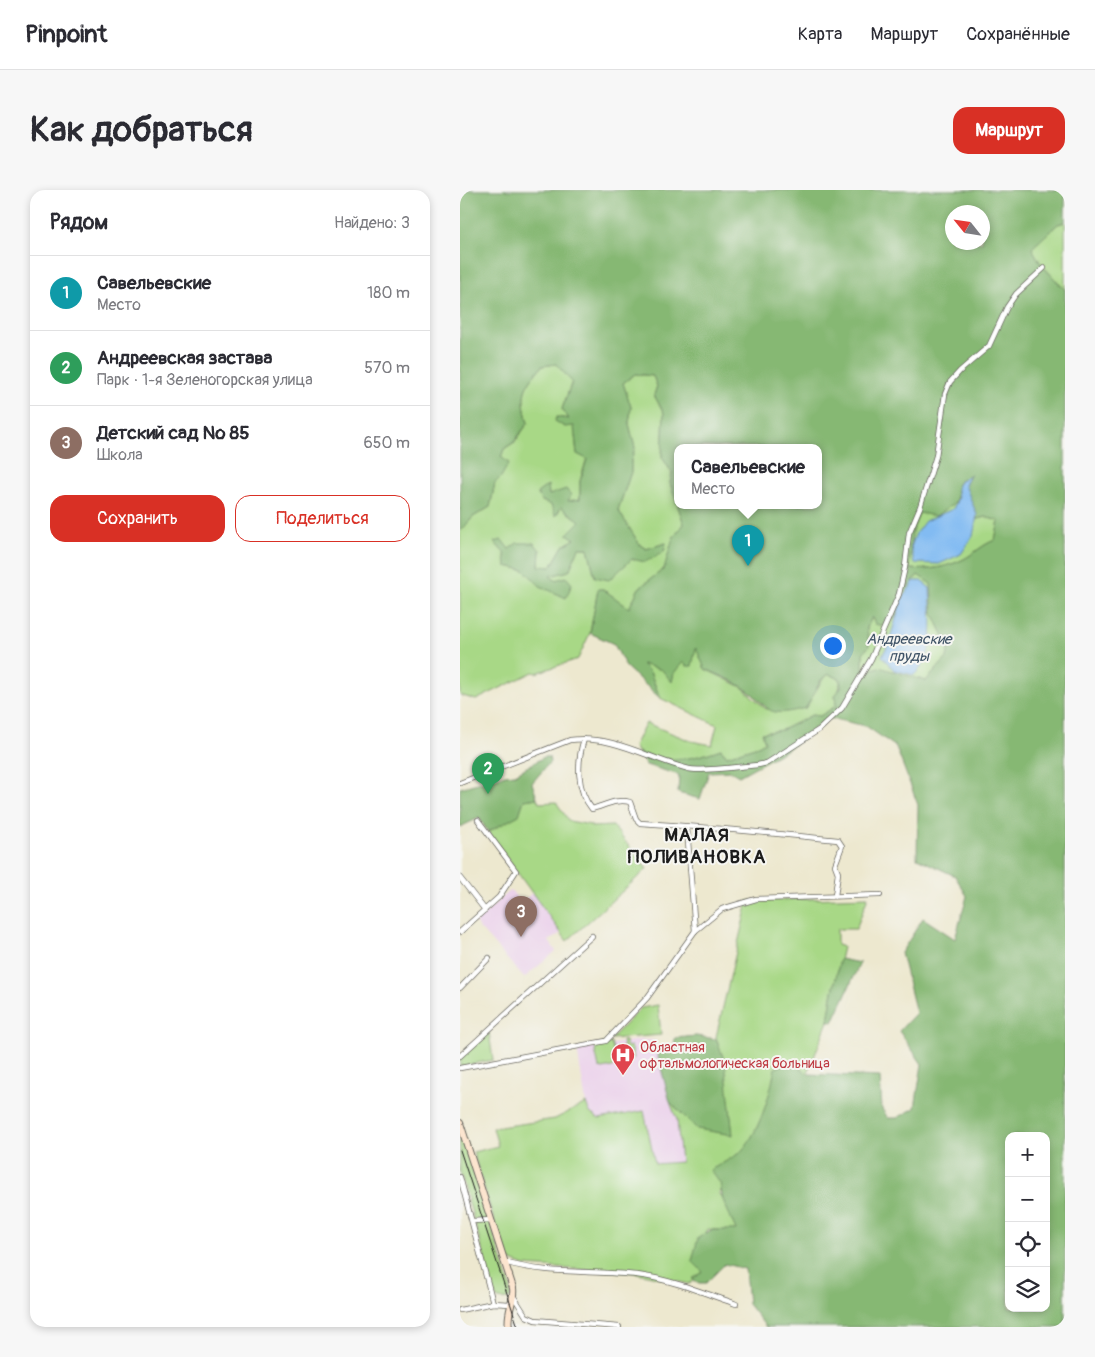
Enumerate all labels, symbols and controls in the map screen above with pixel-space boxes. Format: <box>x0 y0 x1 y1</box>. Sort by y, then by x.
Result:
text: Pinpoint <box>25 20 107 49</box>
text: Карта <box>798 23 842 46</box>
text: Маршрут <box>870 23 938 46</box>
text: Сохранённые <box>966 23 1070 46</box>
button: Маршрут <box>953 107 1065 154</box>
text: Как добраться <box>30 108 253 152</box>
north arrow <box>945 205 990 250</box>
text: Рядом <box>50 209 108 236</box>
text: Найдено: 3 <box>334 213 410 233</box>
text: Савельевские <box>97 271 211 295</box>
text: 1 <box>63 283 69 303</box>
text: 180 m <box>367 283 410 303</box>
text: Место <box>97 295 141 315</box>
text: Андреевская застава <box>97 346 272 370</box>
text: 2 <box>62 358 70 378</box>
text: 570 m <box>364 358 410 378</box>
text: Парк · 1-я Зеленогорская улица <box>97 370 313 390</box>
text: Детский сад № 85 <box>97 421 250 445</box>
text: 3 <box>62 433 70 453</box>
text: 650 m <box>363 433 410 453</box>
popup <box>674 444 822 509</box>
text: Школа <box>97 445 143 465</box>
text: Савельевские <box>691 455 805 479</box>
text: Место <box>691 479 735 499</box>
button: Сохранить <box>50 495 225 542</box>
button: Поделиться <box>235 495 410 542</box>
pin: 1 <box>732 525 764 566</box>
water label: Андреевские пруды <box>867 630 953 666</box>
your location <box>820 633 846 659</box>
pin: 2 <box>472 753 504 794</box>
district label: МАЛАЯ ПОЛИВАНОВКА <box>628 823 766 869</box>
pin: 3 <box>505 896 537 937</box>
place label: Областная офтальмологическая больница <box>640 1039 830 1072</box>
hospital icon: Областная офтальмологическая больница <box>610 1042 636 1076</box>
map controls <box>1005 1132 1050 1312</box>
button: + <box>1005 1132 1050 1177</box>
button: − <box>1005 1177 1050 1222</box>
button: locate <box>1005 1222 1050 1267</box>
button: layers <box>1005 1267 1050 1312</box>

